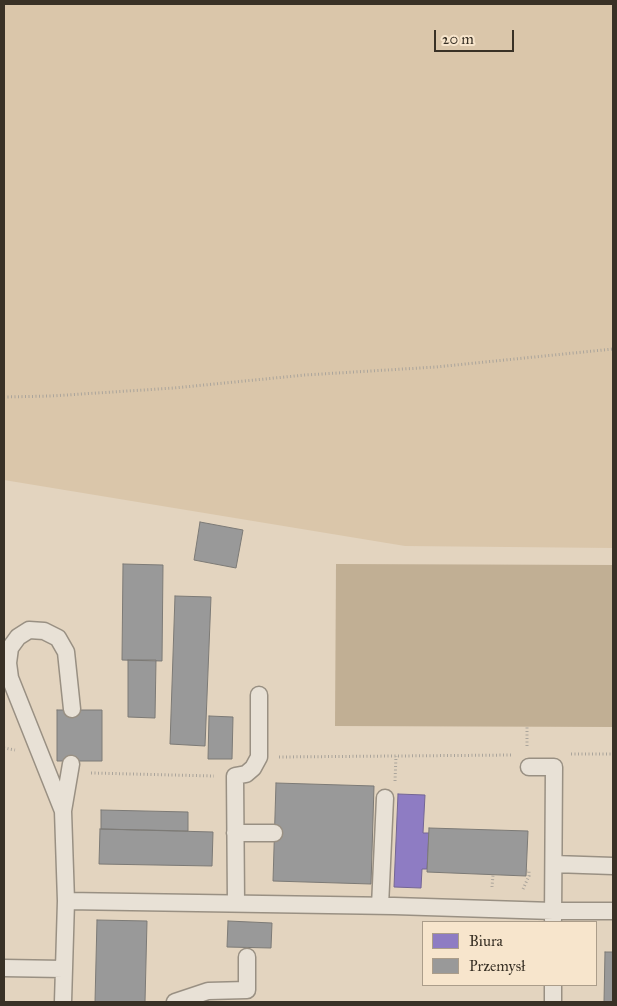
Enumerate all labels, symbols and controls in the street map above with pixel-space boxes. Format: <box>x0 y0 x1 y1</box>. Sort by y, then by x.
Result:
scale bar <box>437 20 517 52</box>
text: 20 m <box>442 30 474 48</box>
legend <box>422 921 597 986</box>
text: Biura <box>469 932 503 950</box>
text: Przemysł <box>469 957 525 975</box>

